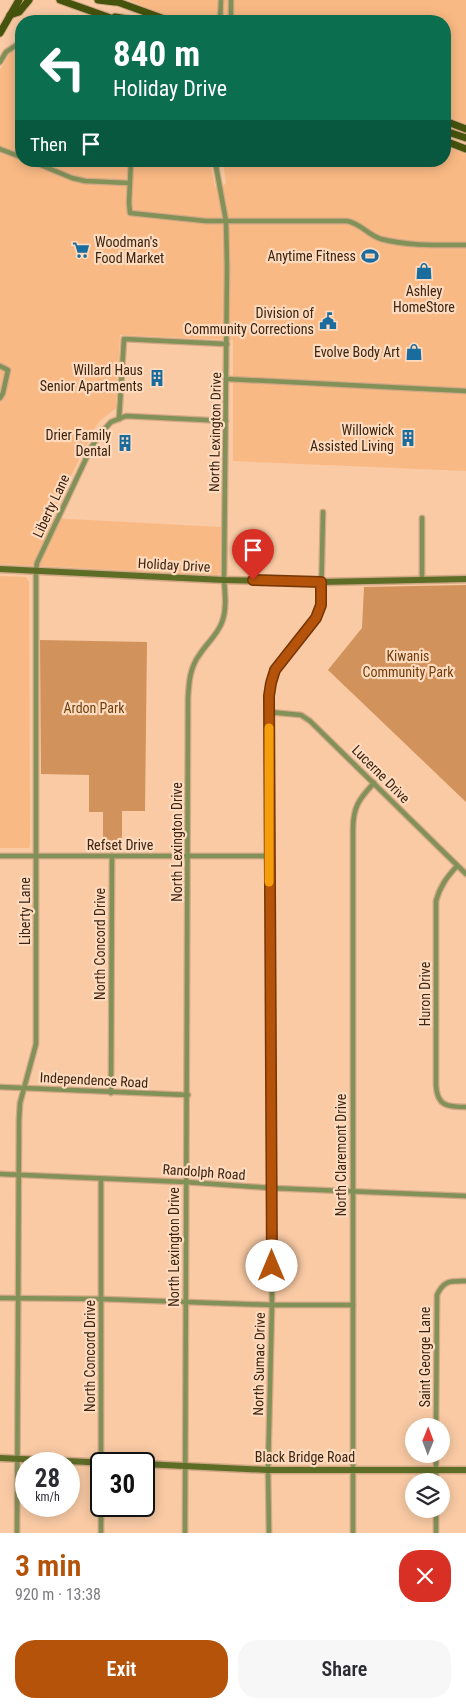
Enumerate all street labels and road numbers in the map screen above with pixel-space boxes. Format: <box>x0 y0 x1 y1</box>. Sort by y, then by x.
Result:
street label: North Lexington Drive <box>206 372 224 492</box>
street label: Liberty Lane <box>29 471 73 540</box>
street label: Holiday Drive <box>137 555 211 575</box>
street label: Lucerne Drive <box>349 742 413 806</box>
street label: North Lexington Drive <box>169 782 185 902</box>
street label: Refset Drive <box>87 837 154 853</box>
street label: Liberty Lane <box>17 877 33 945</box>
street label: North Concord Drive <box>92 888 108 1000</box>
street label: Huron Drive <box>417 961 433 1026</box>
street label: Independence Road <box>39 1069 149 1091</box>
street label: North Claremont Drive <box>333 1093 349 1216</box>
street label: Randolph Road <box>162 1161 246 1183</box>
street label: North Lexington Drive <box>166 1187 182 1307</box>
street label: North Concord Drive <box>82 1300 98 1412</box>
street label: Saint George Lane <box>417 1306 433 1407</box>
street label: North Sumac Drive <box>250 1312 268 1416</box>
street label: Black Bridge Road <box>255 1449 355 1465</box>

